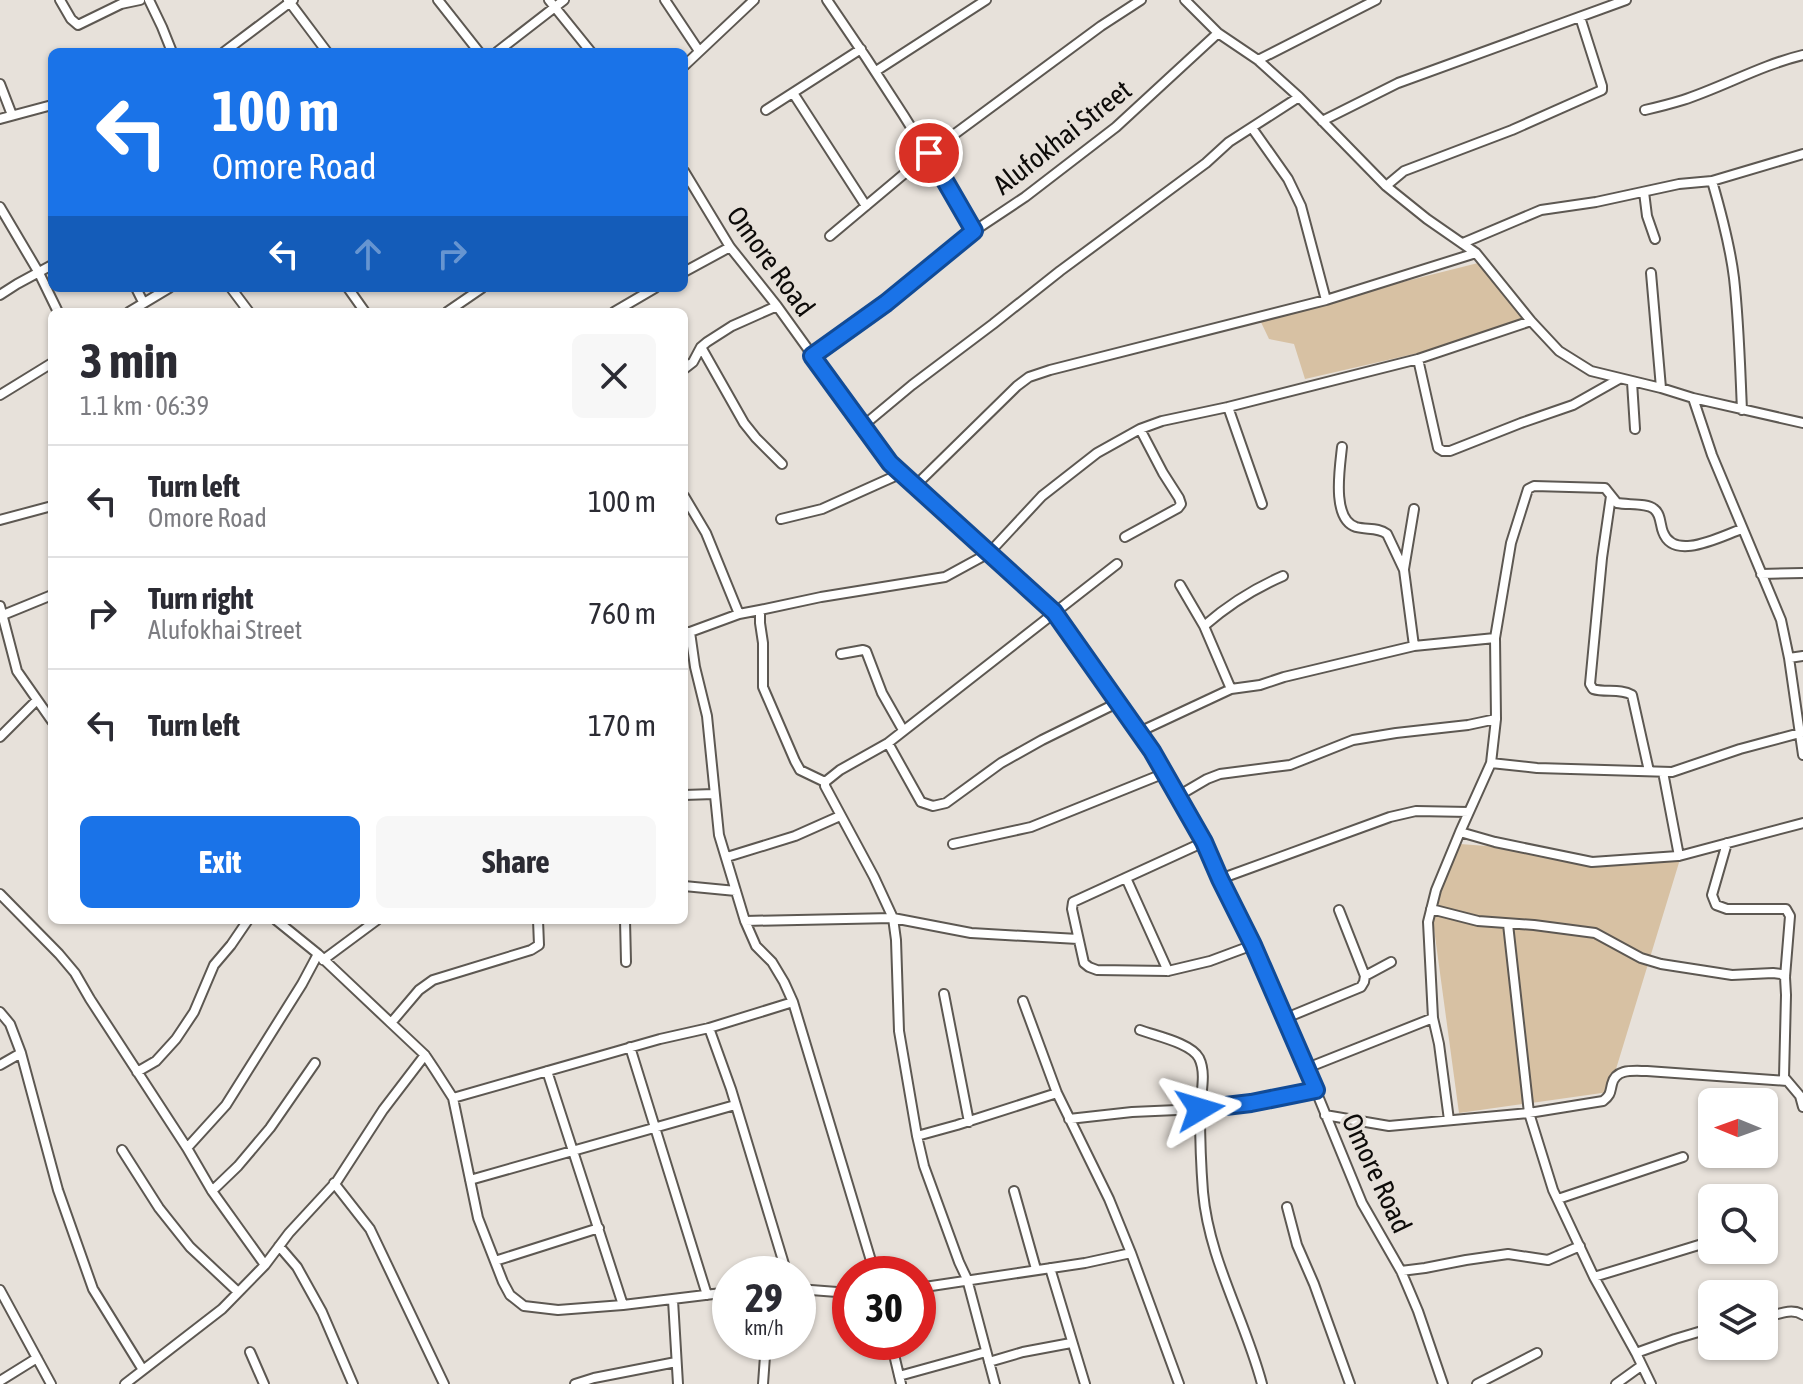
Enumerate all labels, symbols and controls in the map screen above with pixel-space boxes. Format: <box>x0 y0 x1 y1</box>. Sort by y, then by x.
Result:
street label: Alufokhai Street <box>987 73 1137 201</box>
text: 100 m <box>212 79 339 143</box>
icon: left <box>80 80 184 184</box>
pin <box>895 119 963 187</box>
icon: arrive <box>907 131 951 175</box>
text: Omore Road <box>212 145 376 187</box>
street label: Omore Road <box>720 200 822 322</box>
icon: left <box>262 232 306 276</box>
icon: ahead <box>346 232 390 276</box>
icon: right <box>430 232 474 276</box>
text: 3 min <box>80 333 178 388</box>
button: close <box>572 334 656 418</box>
text: 1.1 km · 06:39 <box>80 391 209 421</box>
text: Turn left <box>148 469 240 503</box>
icon: left <box>80 479 124 523</box>
text: 100 m <box>588 484 656 518</box>
text: Omore Road <box>148 503 267 533</box>
text: Turn right <box>148 581 254 615</box>
icon: right <box>80 591 124 635</box>
text: 760 m <box>588 596 656 630</box>
text: Alufokhai Street <box>148 615 302 645</box>
icon: left <box>80 703 124 747</box>
text: Turn left <box>148 708 240 742</box>
text: 170 m <box>588 708 656 742</box>
button: Exit <box>80 816 360 908</box>
button: Share <box>376 816 656 908</box>
position arrow <box>1158 1067 1242 1151</box>
north arrow <box>1698 1088 1778 1168</box>
map controls <box>1698 1088 1778 1360</box>
street label: Omore Road <box>1335 1108 1419 1238</box>
button: search <box>1698 1184 1778 1264</box>
speed limit sign: 30 <box>832 1256 936 1360</box>
text: 29 <box>745 1275 783 1320</box>
button: layers <box>1698 1280 1778 1360</box>
text: km/h <box>744 1316 784 1339</box>

